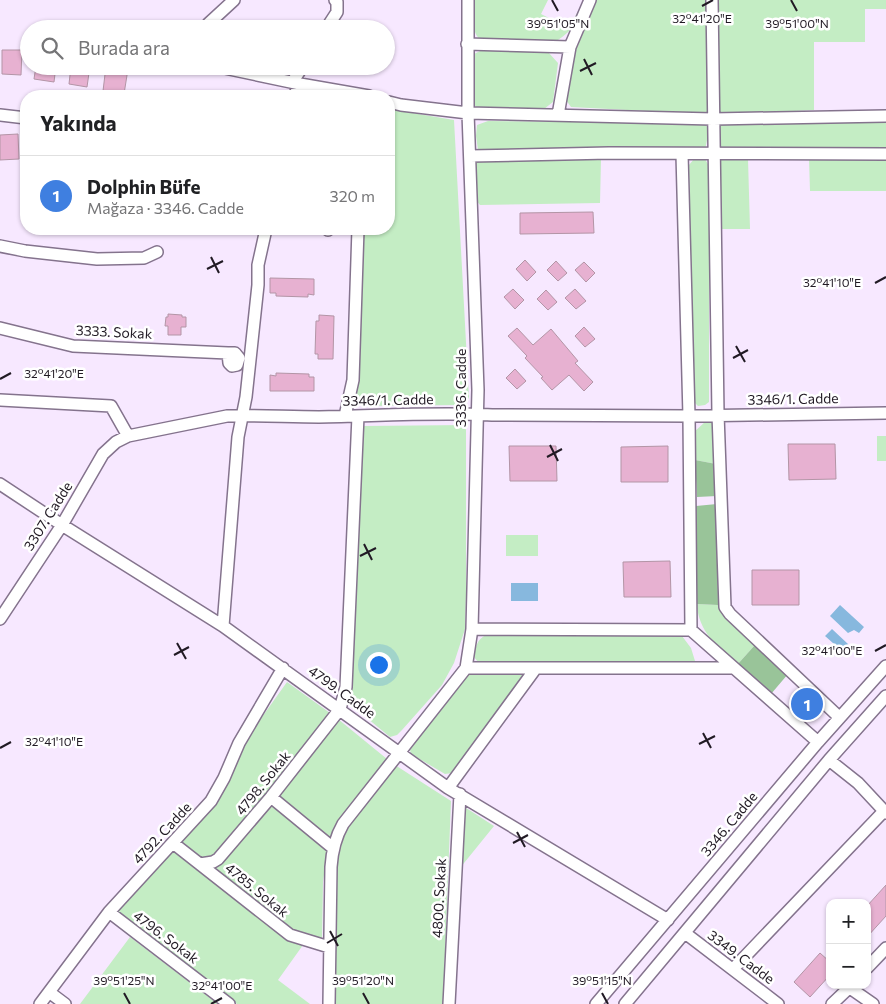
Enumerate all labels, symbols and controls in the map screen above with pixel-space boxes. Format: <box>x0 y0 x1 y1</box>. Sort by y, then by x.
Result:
text: 32°41'20"E <box>672 11 732 25</box>
text: 39°51'05"N <box>527 16 589 30</box>
text: 39°51'00"N <box>765 16 829 30</box>
search box <box>20 20 395 75</box>
icon: search <box>38 34 66 62</box>
text: Burada ara <box>78 36 170 59</box>
text: Yakında <box>40 110 117 135</box>
text: Dolphin Büfe <box>87 175 201 198</box>
text: 1 <box>52 186 60 205</box>
text: 320 m <box>330 186 375 205</box>
text: Mağaza · 3346. Cadde <box>87 198 244 217</box>
text: 32°41'10"E <box>803 275 861 289</box>
street label: 3333. Sokak <box>75 321 153 342</box>
street label: 3336. Cadde <box>452 349 469 427</box>
text: 32°41'20"E <box>24 366 84 380</box>
street label: 3346/1. Cadde <box>747 389 839 408</box>
street label: 3346/1. Cadde <box>342 390 434 409</box>
street label: 3307. Cadde <box>20 478 75 553</box>
text: 32°41'00"E <box>802 643 862 657</box>
your location <box>366 652 392 678</box>
street label: 4799. Cadde <box>305 662 379 722</box>
pin: 1 <box>791 685 823 723</box>
text: 32°41'10"E <box>25 734 83 748</box>
street label: 4798. Sokak <box>232 747 294 818</box>
street label: 3346. Cadde <box>697 788 761 859</box>
street label: 4792. Cadde <box>129 798 195 867</box>
street label: 4800. Sokak <box>428 857 449 938</box>
street label: 4785. Sokak <box>222 859 293 921</box>
map controls <box>826 899 871 989</box>
button: + <box>826 899 871 944</box>
street label: 4796. Sokak <box>130 907 203 967</box>
street label: 3349. Cadde <box>705 926 778 987</box>
button: − <box>826 944 871 989</box>
text: 39°51'25"N <box>93 973 155 987</box>
text: 39°51'20"N <box>332 973 394 987</box>
text: 39°51'15"N <box>572 973 632 987</box>
text: 32°41'00"E <box>192 978 252 992</box>

